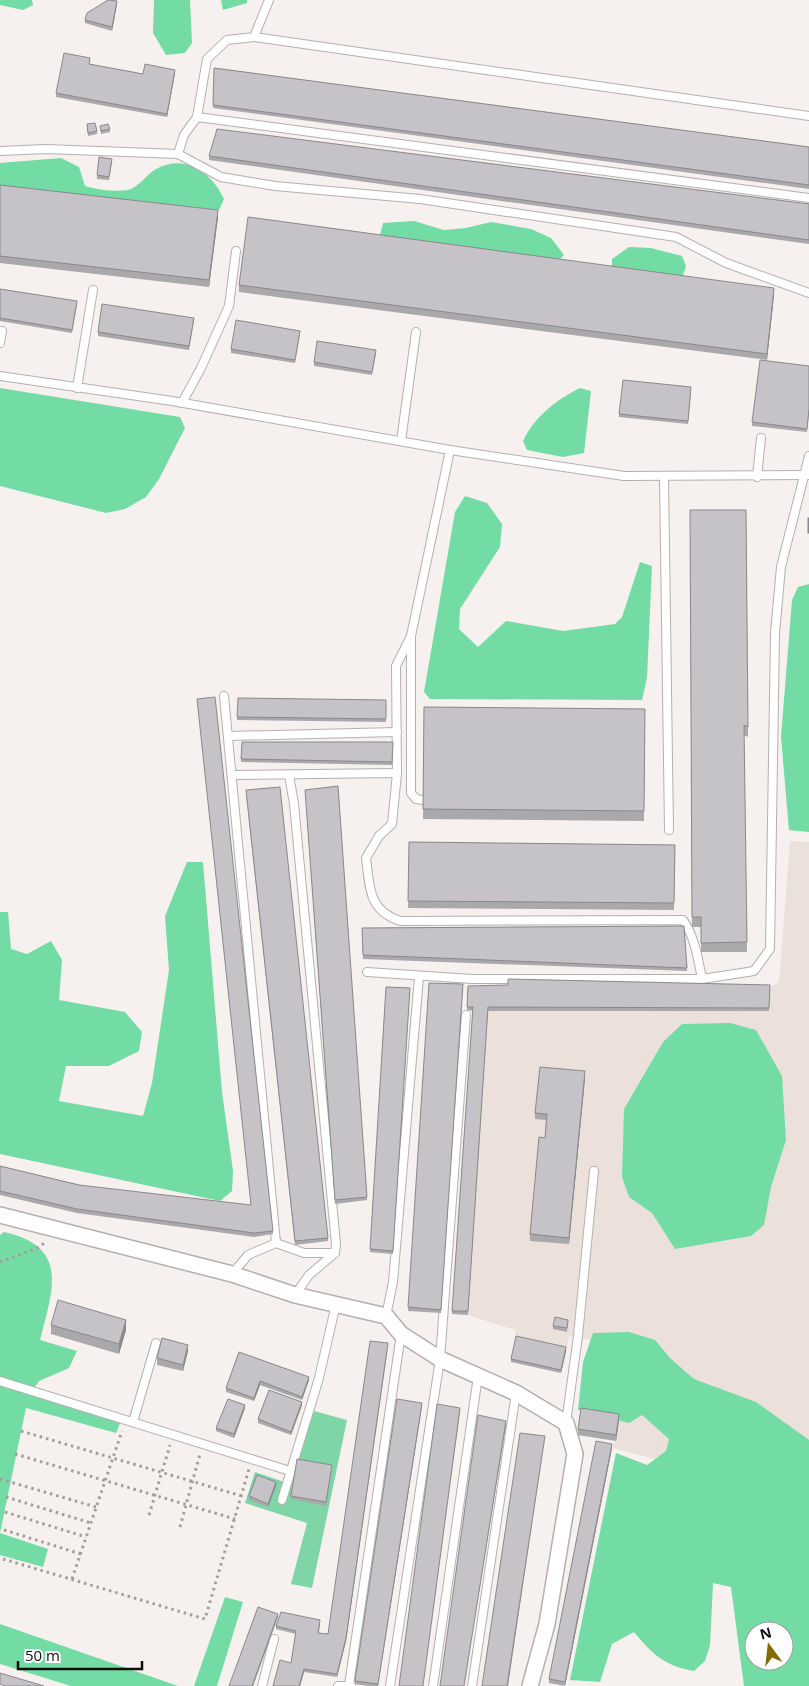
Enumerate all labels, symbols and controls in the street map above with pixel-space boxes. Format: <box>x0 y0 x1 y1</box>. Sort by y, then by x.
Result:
north arrow <box>744 1621 794 1671</box>
text: N <box>758 1622 773 1644</box>
scale bar <box>18 1638 141 1670</box>
text: 50 m <box>25 1645 60 1665</box>

